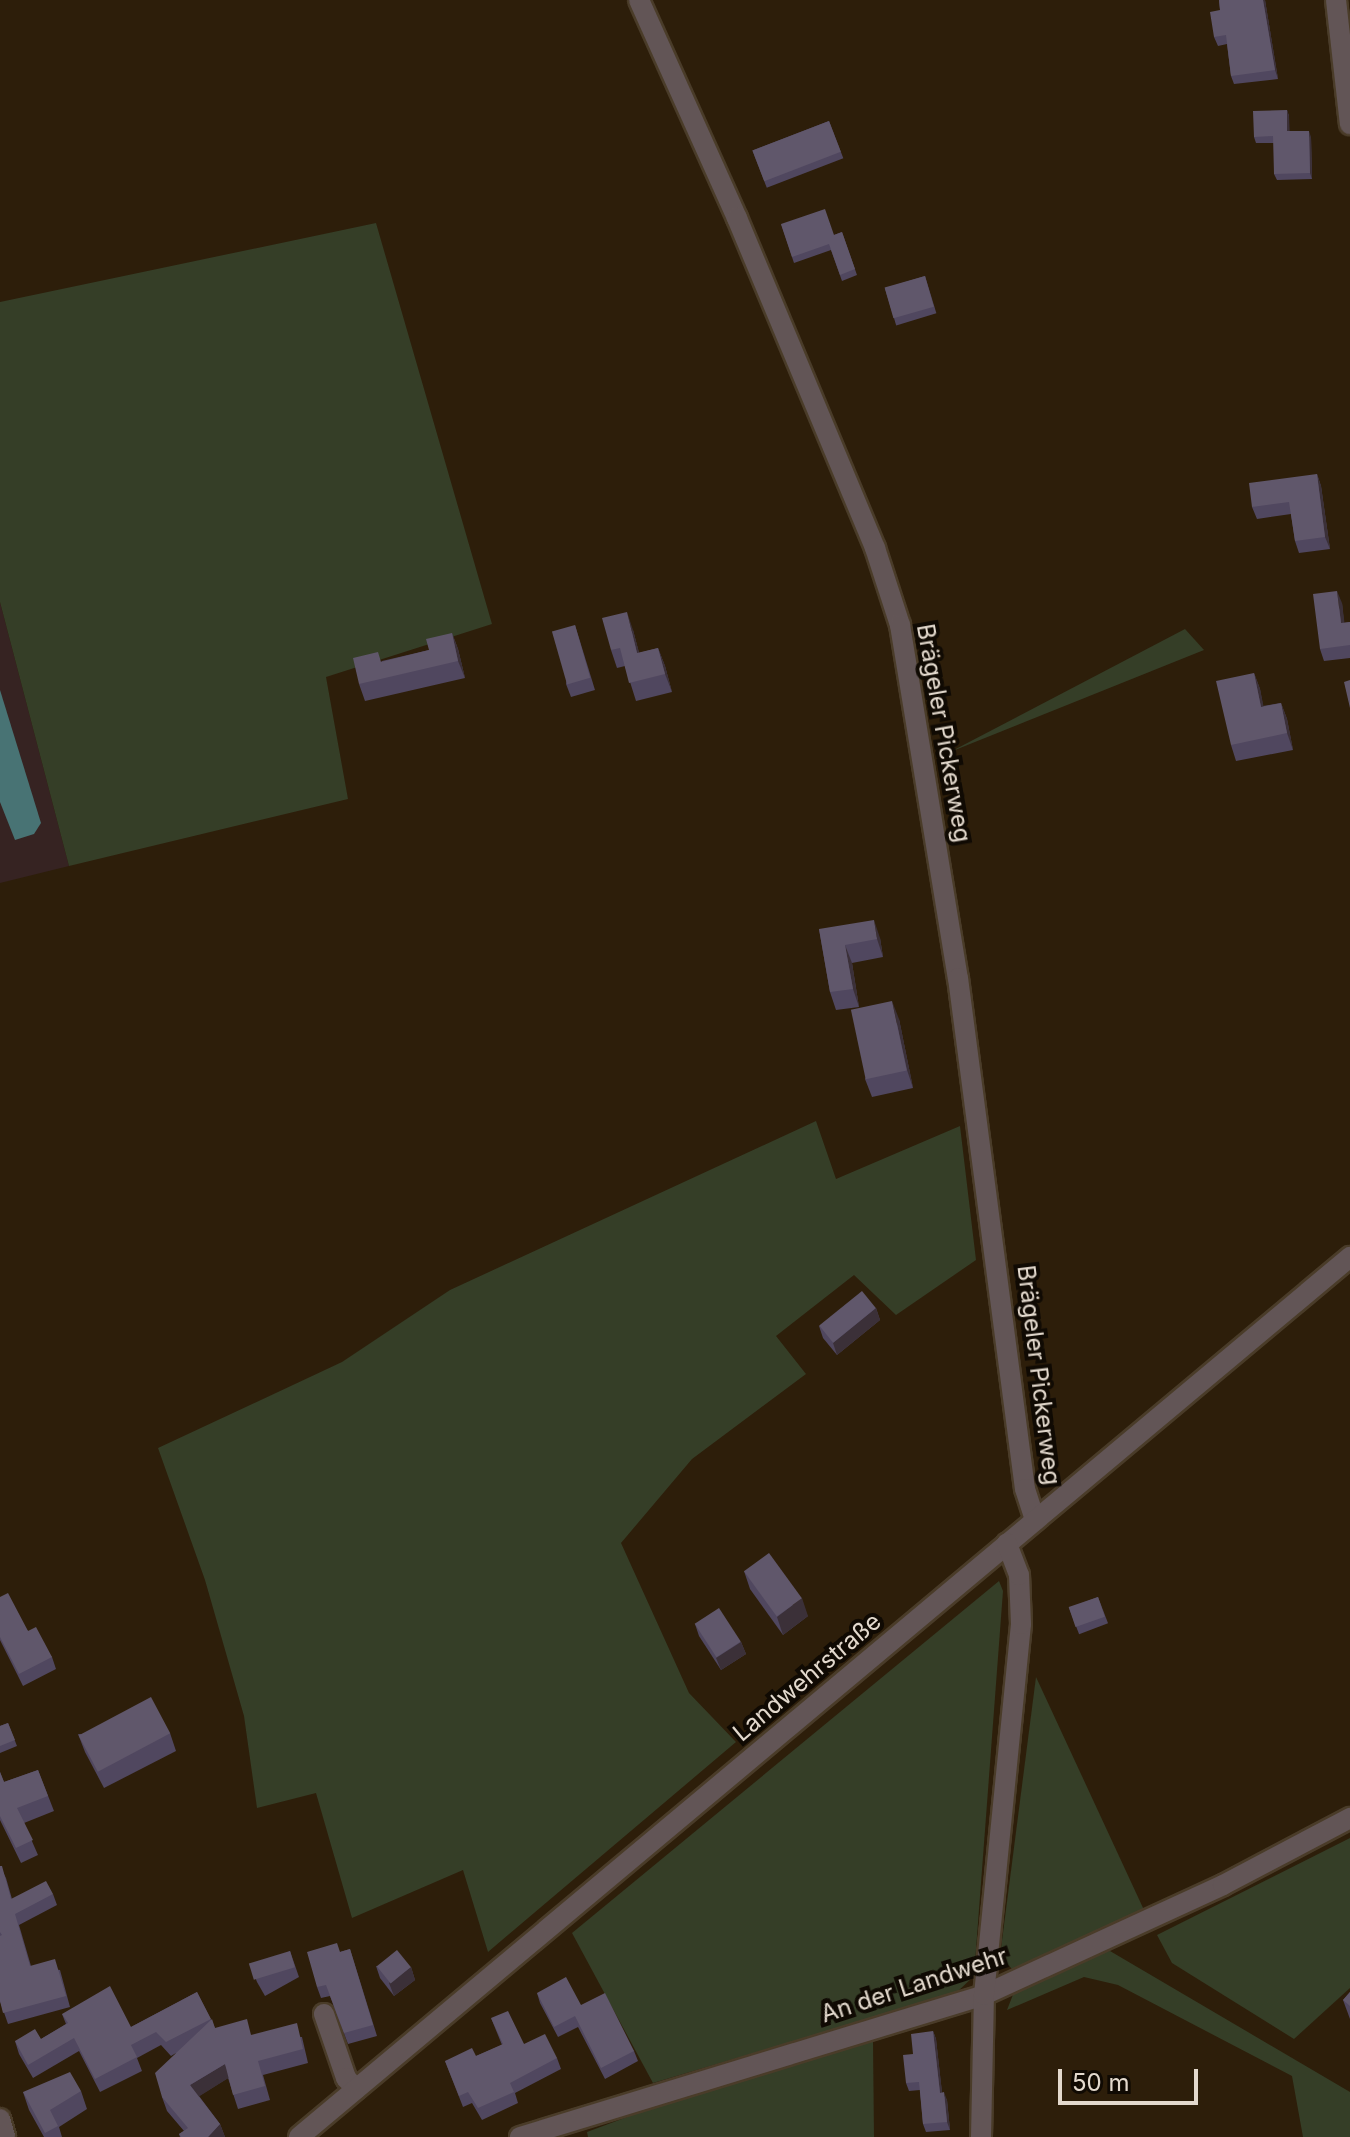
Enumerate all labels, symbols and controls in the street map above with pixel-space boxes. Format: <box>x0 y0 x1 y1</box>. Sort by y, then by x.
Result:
street label: Brägeler Pickerweg <box>911 622 977 844</box>
street label: Brägeler Pickerweg <box>1011 1263 1067 1487</box>
street label: Landwehrstraße <box>727 1607 887 1747</box>
street label: An der Landwehr <box>817 1941 1011 2029</box>
scale bar <box>1062 2053 1202 2103</box>
text: 50 m <box>1072 2068 1130 2097</box>

